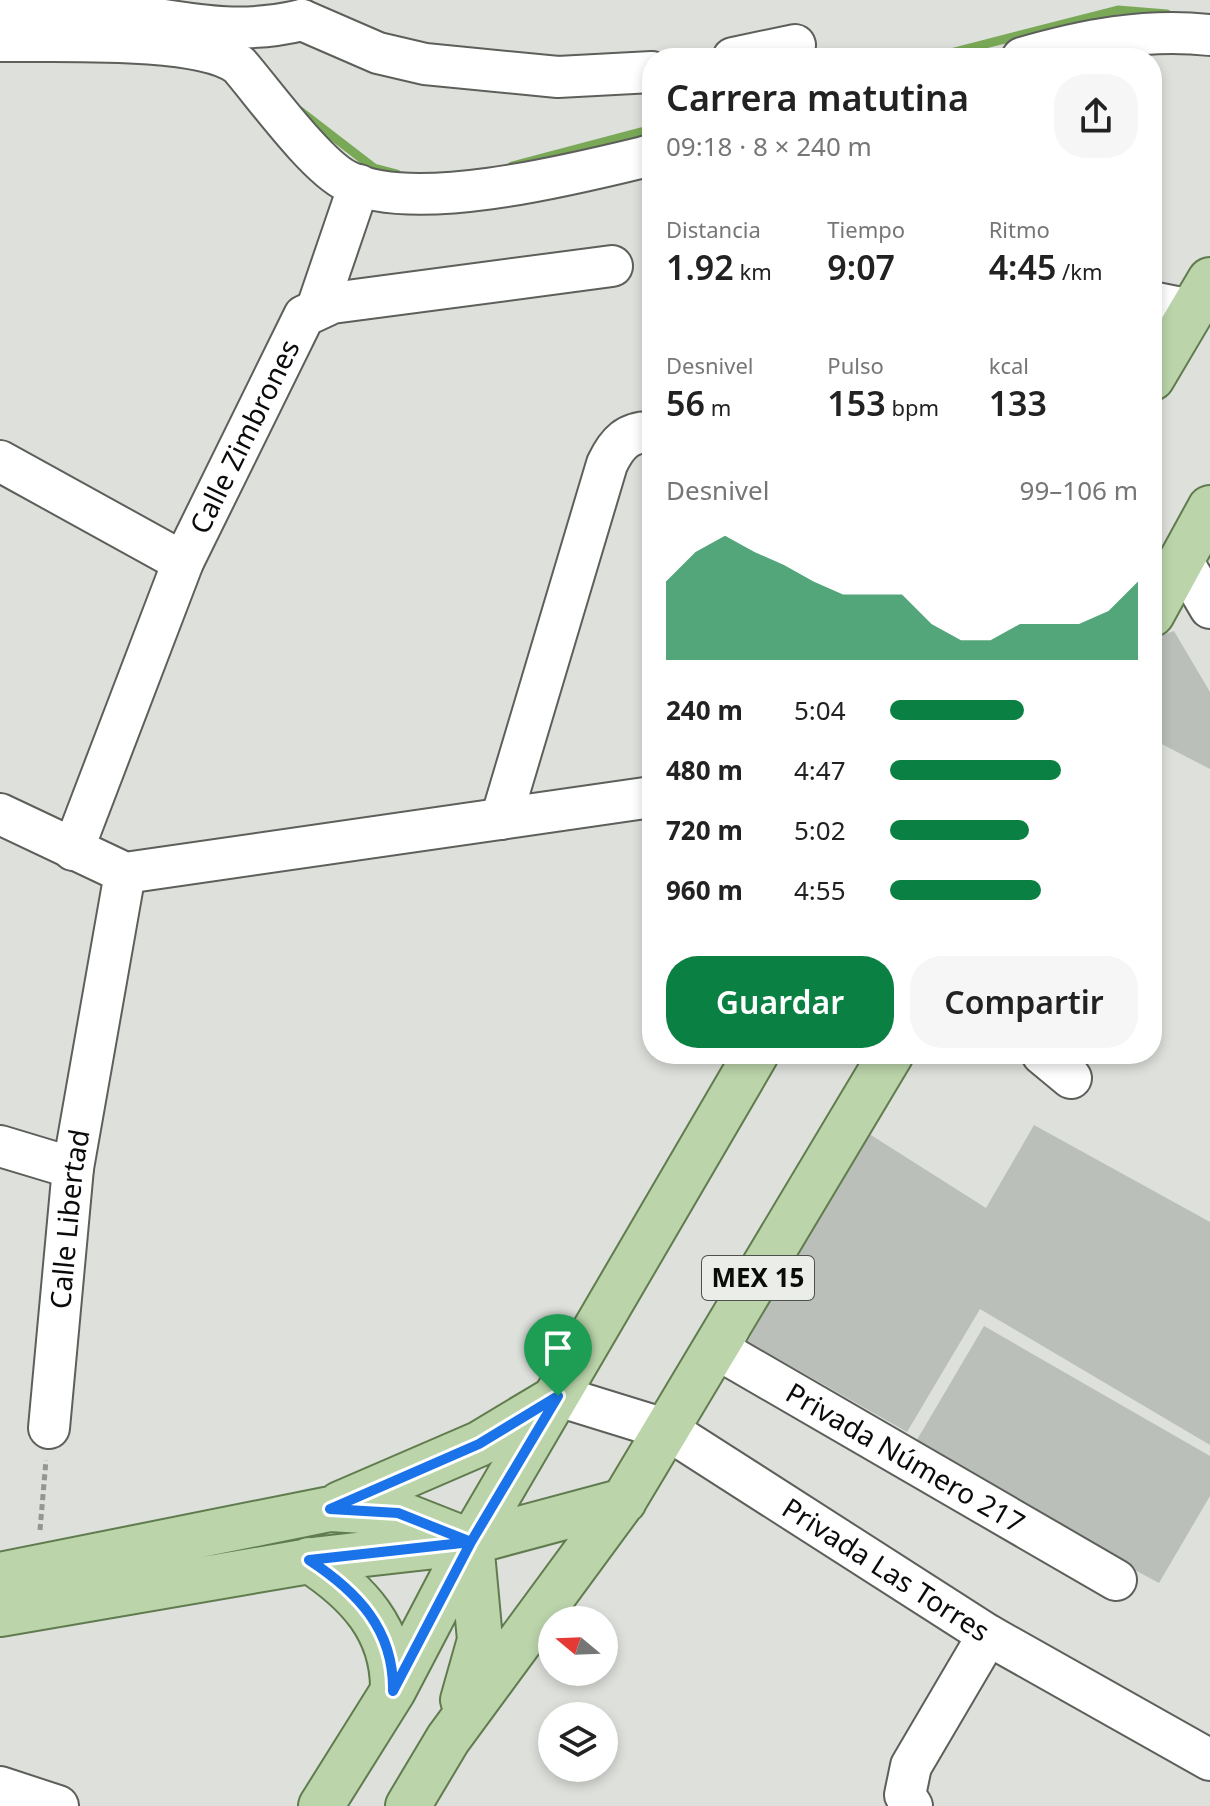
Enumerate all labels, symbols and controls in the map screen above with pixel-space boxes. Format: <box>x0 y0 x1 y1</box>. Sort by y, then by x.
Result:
text: Carrera matutina <box>666 73 969 122</box>
button: share <box>1054 74 1138 158</box>
text: 09:18 · 8 × 240 m <box>666 128 872 164</box>
text: Distancia <box>666 214 761 244</box>
text: Tiempo <box>827 214 905 244</box>
text: Ritmo <box>989 214 1050 244</box>
text: 1.92 <box>666 244 734 290</box>
text: 9:07 <box>827 244 895 290</box>
text: 4:45 <box>989 244 1056 290</box>
text: km <box>734 256 772 286</box>
text: /km <box>1056 256 1103 286</box>
street label: Calle Zimbrones <box>180 333 308 540</box>
text: Desnivel <box>666 350 754 380</box>
text: Pulso <box>827 350 884 380</box>
text: kcal <box>989 350 1029 380</box>
text: 56 <box>666 380 705 426</box>
text: 153 <box>827 380 886 426</box>
text: 133 <box>989 380 1047 426</box>
text: m <box>705 392 731 422</box>
text: bpm <box>886 392 939 422</box>
text: Desnivel <box>666 472 769 508</box>
text: 99–106 m <box>1020 472 1138 508</box>
text: 240 m <box>666 692 743 728</box>
text: 5:04 <box>794 692 846 728</box>
text: 480 m <box>666 752 743 788</box>
text: 4:47 <box>794 752 846 788</box>
text: 720 m <box>666 812 743 848</box>
text: 5:02 <box>794 812 846 848</box>
text: 960 m <box>666 872 743 908</box>
text: 4:55 <box>794 872 846 908</box>
button: Guardar <box>666 956 894 1048</box>
button: Compartir <box>910 956 1138 1048</box>
street label: Calle Libertad <box>40 1126 98 1310</box>
road number: MEX 15 <box>702 1256 814 1300</box>
pin <box>524 1314 592 1396</box>
icon: arrive <box>536 1326 580 1370</box>
street label: Privada Número 217 <box>780 1373 1032 1541</box>
street label: Privada Las Torres <box>775 1488 998 1649</box>
north arrow <box>538 1606 618 1686</box>
map controls <box>538 1606 618 1782</box>
button: layers <box>538 1702 618 1782</box>

